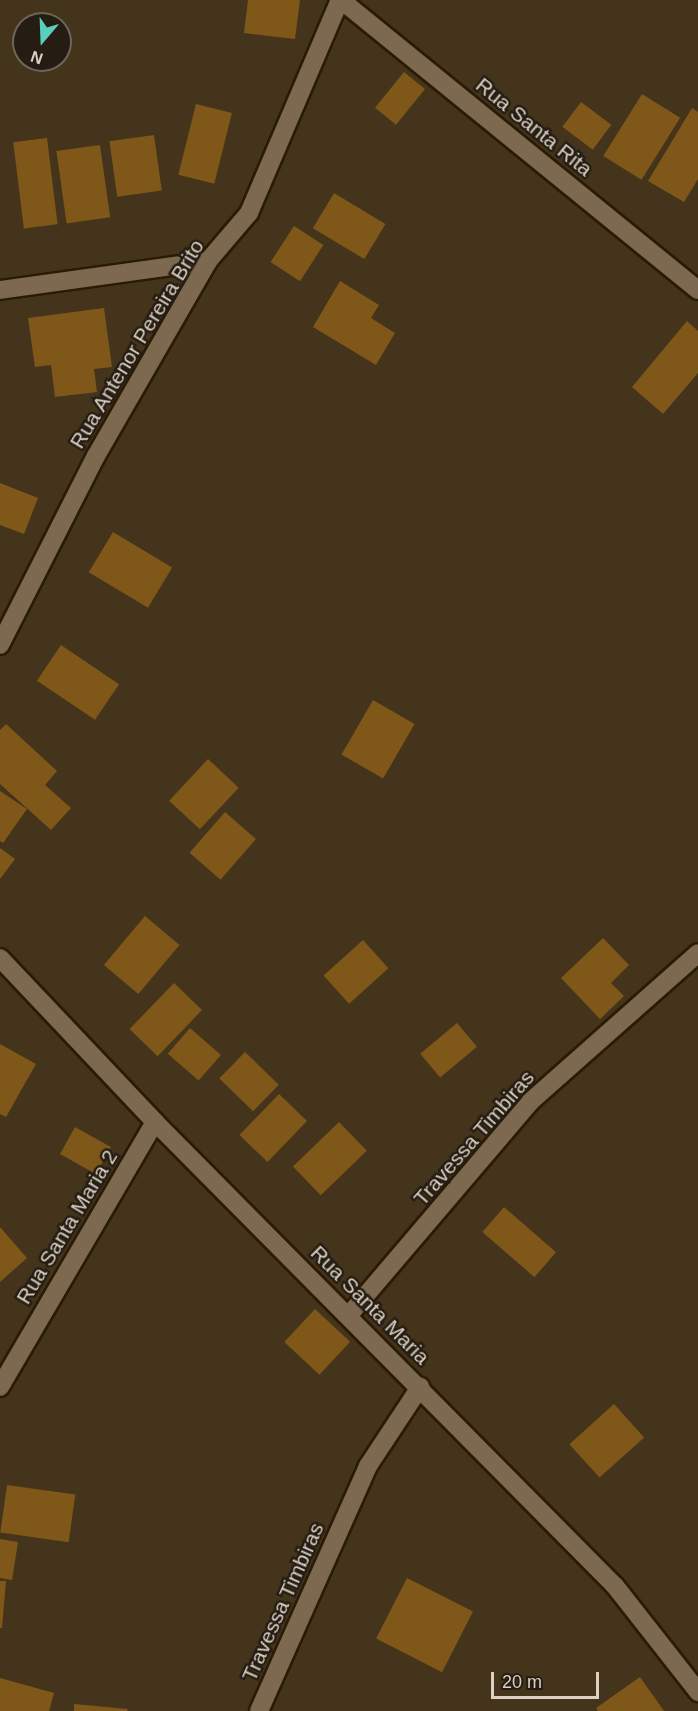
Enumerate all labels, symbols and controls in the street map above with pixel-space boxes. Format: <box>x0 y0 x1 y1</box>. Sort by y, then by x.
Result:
north arrow <box>12 12 72 72</box>
text: N <box>28 48 45 68</box>
street label: Rua Santa Rita <box>471 72 597 182</box>
street label: Rua Antenor Pereira Brito <box>64 234 210 454</box>
street label: Travessa Timbiras <box>408 1065 540 1211</box>
street label: Rua Santa Maria 2 <box>11 1145 123 1309</box>
street label: Rua Santa Maria <box>305 1240 435 1370</box>
street label: Travessa Timbiras <box>237 1519 329 1685</box>
scale bar <box>494 1660 602 1698</box>
text: 20 m <box>502 1672 542 1692</box>

